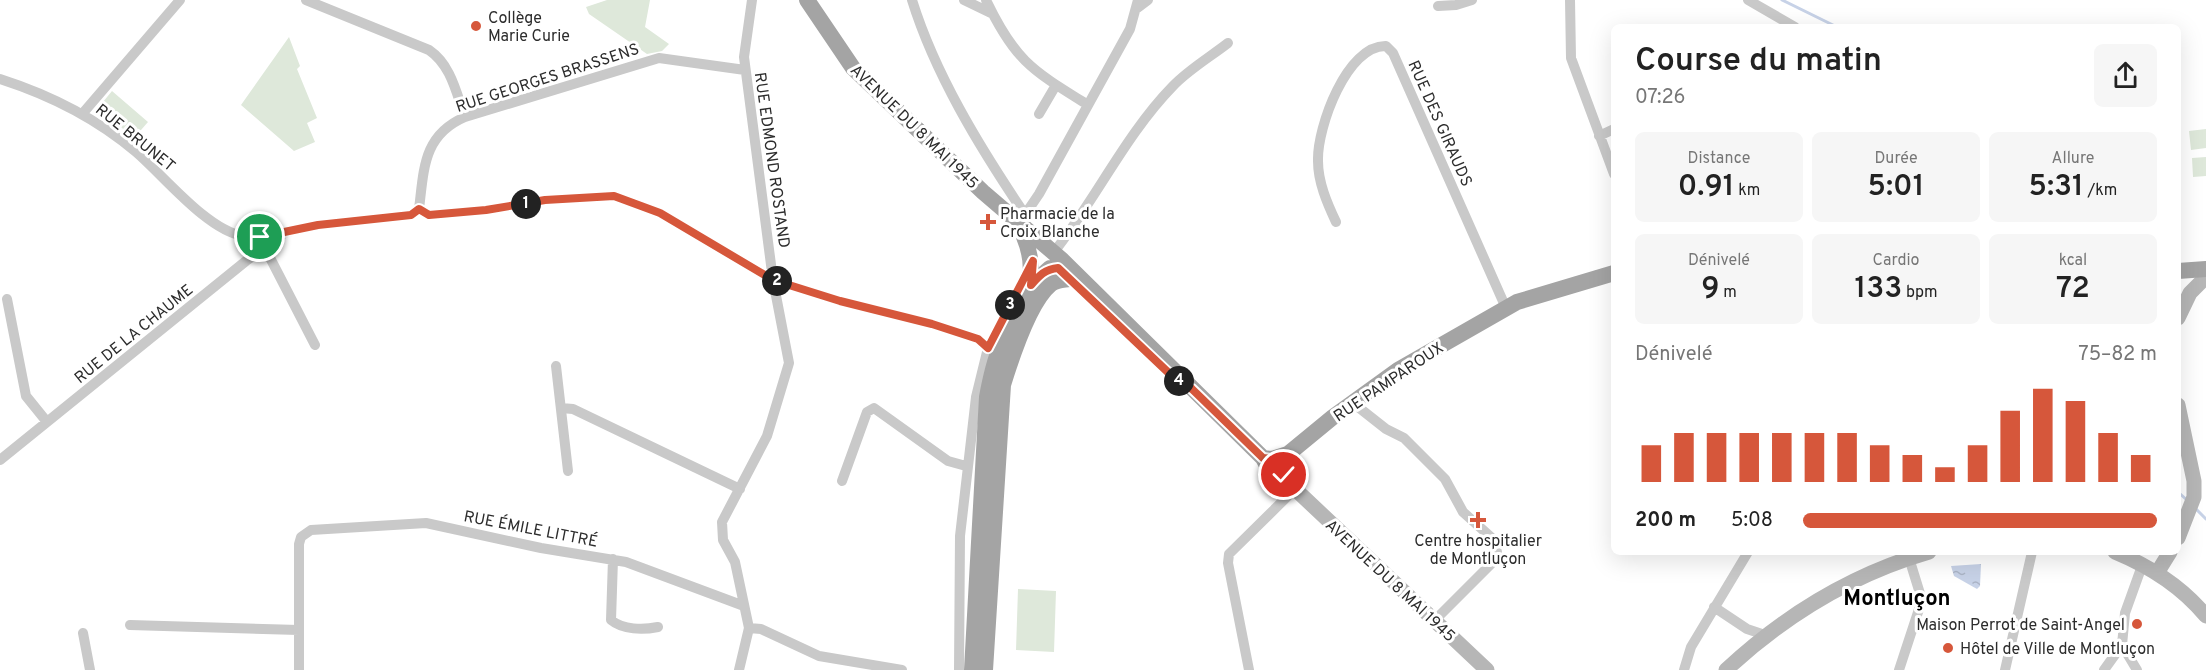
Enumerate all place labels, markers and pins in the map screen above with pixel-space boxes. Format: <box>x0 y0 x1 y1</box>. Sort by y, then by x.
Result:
place label: Collège Marie Curie <box>488 9 570 47</box>
marker: Collège Marie Curie <box>469 19 483 33</box>
pin: 1 <box>511 189 541 219</box>
place label: Pharmacie de la Croix Blanche <box>1000 205 1115 243</box>
pin <box>234 211 285 262</box>
marker: Pharmacie de la Croix Blanche <box>981 215 995 229</box>
pin: 2 <box>762 266 792 296</box>
pin: 3 <box>995 290 1025 320</box>
pin: 4 <box>1164 366 1194 396</box>
pin <box>1258 449 1309 500</box>
marker: Centre hospitalier de Montluçon <box>1469 511 1487 529</box>
place label: Centre hospitalier de Montluçon <box>1414 532 1542 570</box>
place label: Maison Perrot de Saint-Angel <box>1916 616 2125 636</box>
marker: Maison Perrot de Saint-Angel <box>2130 617 2144 631</box>
place label: Hôtel de Ville de Montluçon <box>1960 640 2155 660</box>
marker: Hôtel de Ville de Montluçon <box>1941 641 1955 655</box>

